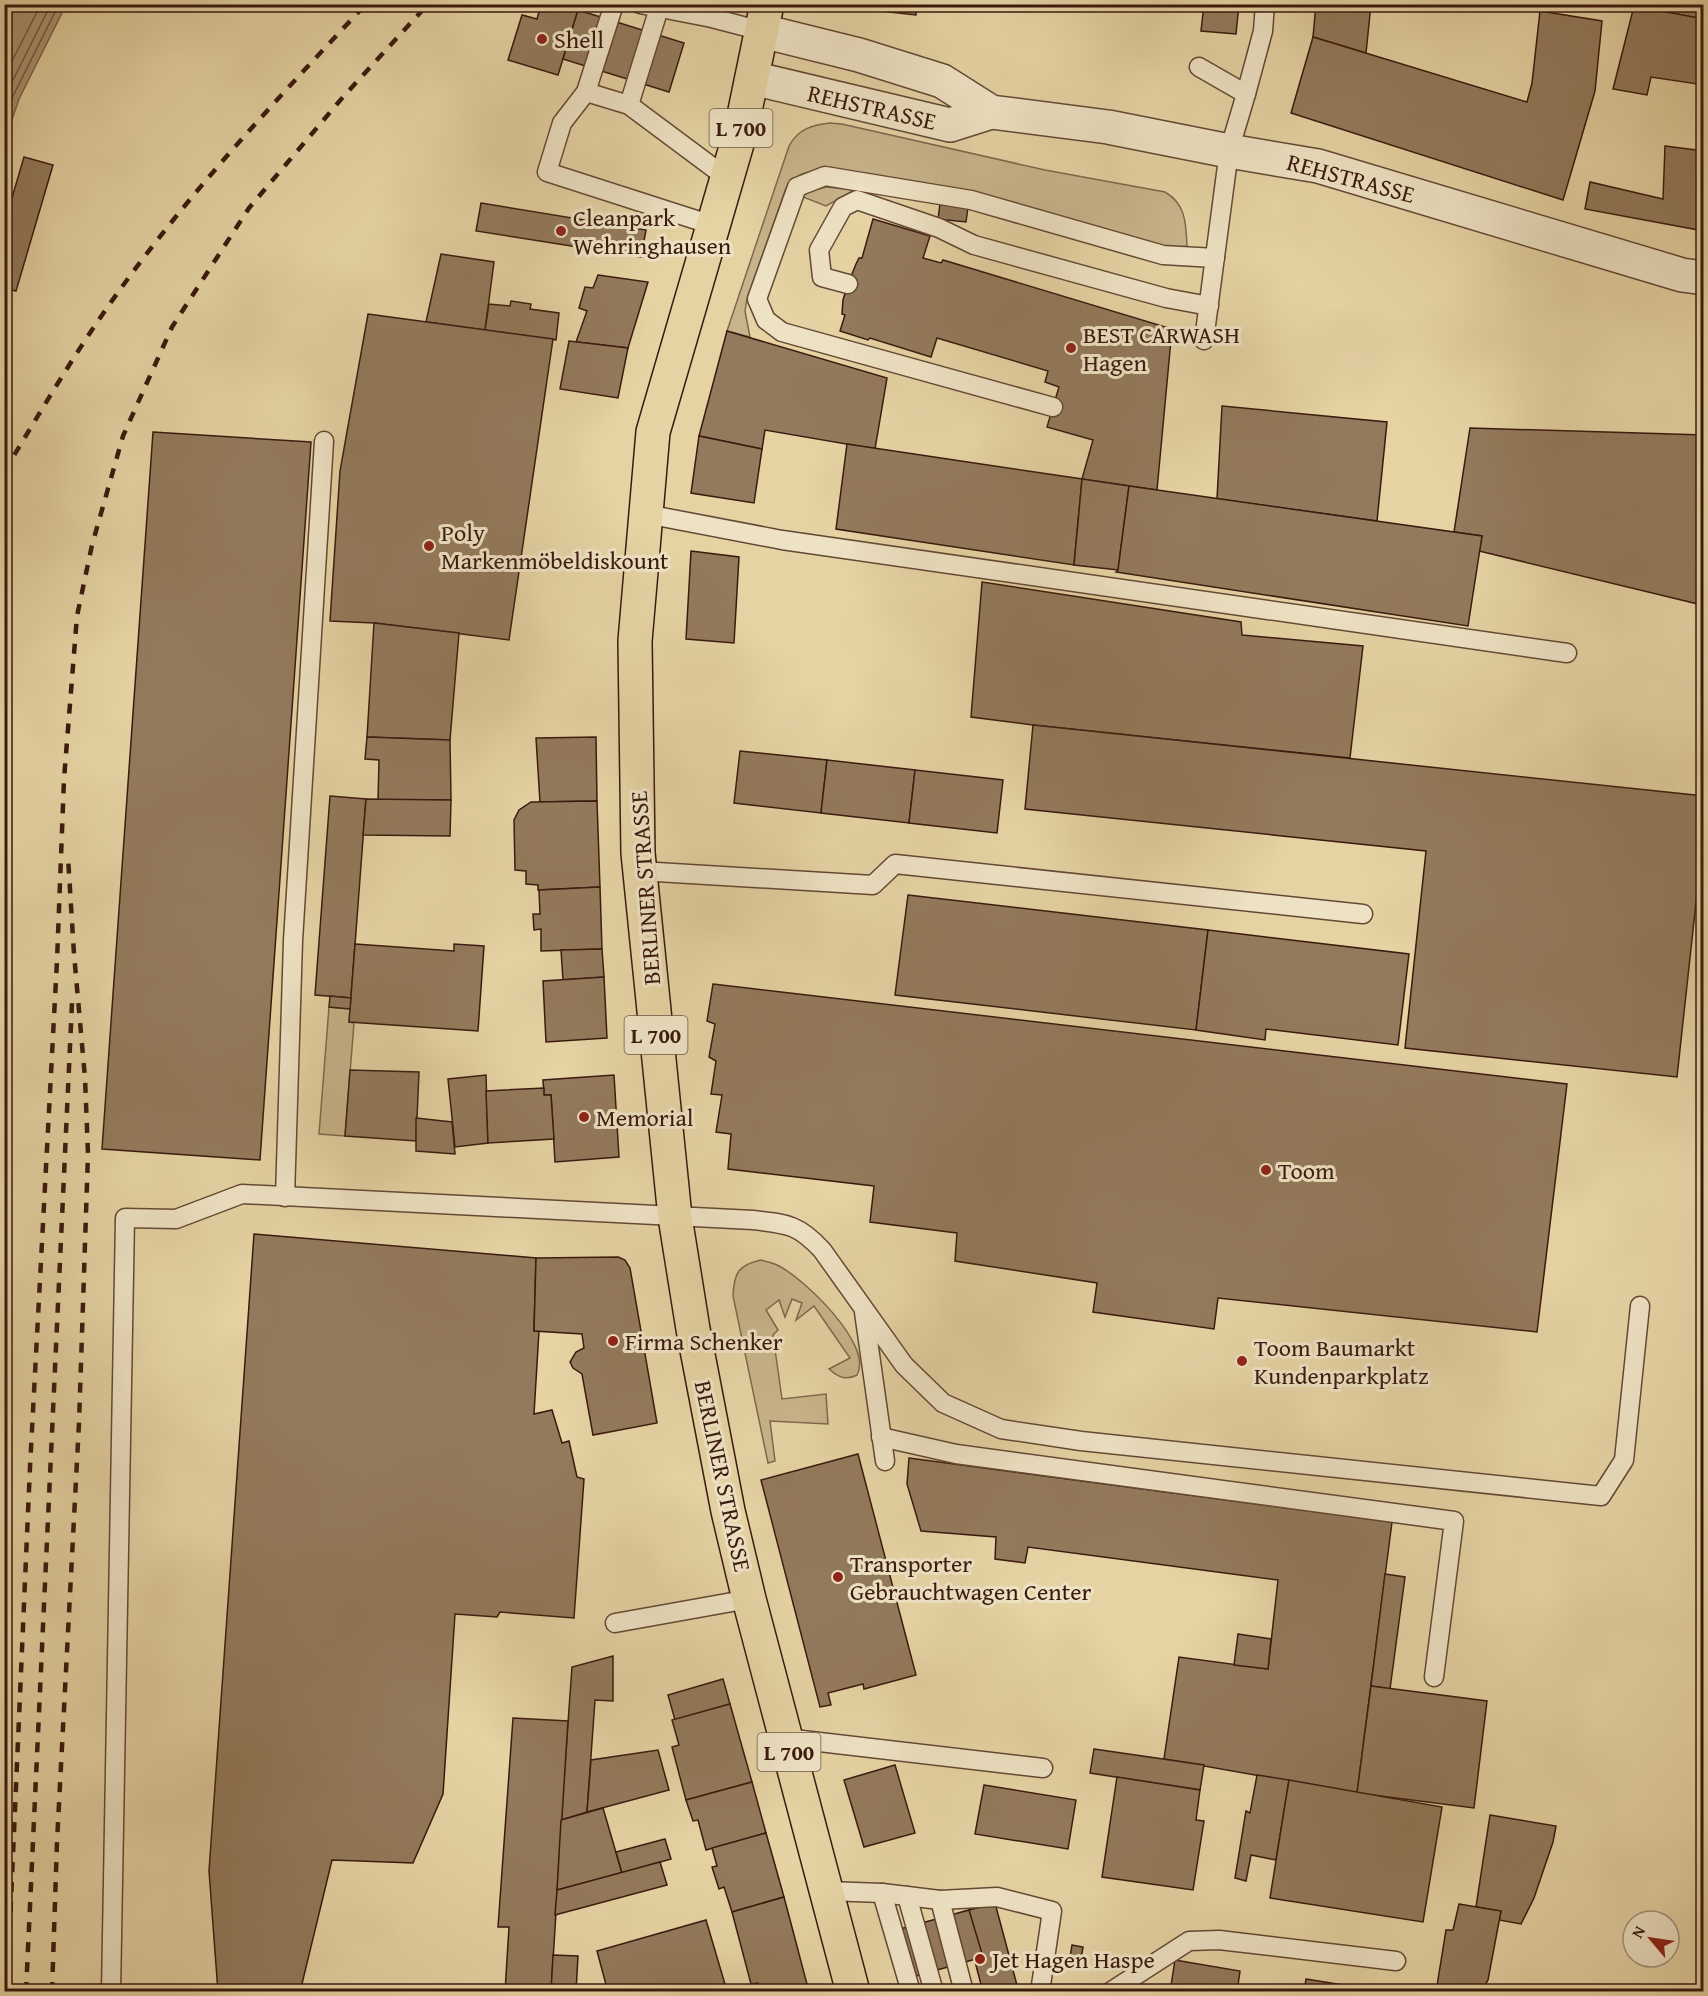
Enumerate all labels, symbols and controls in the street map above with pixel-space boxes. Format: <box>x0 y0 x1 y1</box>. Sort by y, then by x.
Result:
place label: Shell <box>554 22 604 57</box>
marker: Shell <box>535 32 549 46</box>
street label: REHSTRASSE <box>804 75 940 139</box>
road number: L 700 <box>710 109 772 147</box>
street label: REHSTRASSE <box>1283 144 1419 212</box>
place label: Cleanpark Wehringhausen <box>573 200 732 263</box>
marker: Cleanpark Wehringhausen <box>554 224 568 238</box>
place label: BEST CARWASH Hagen <box>1083 317 1240 380</box>
marker: BEST CARWASH Hagen <box>1064 341 1078 355</box>
place label: Poly Markenmöbeldiskount <box>441 515 669 578</box>
marker: Poly Markenmöbeldiskount <box>422 539 436 553</box>
street label: BERLINER STRASSE <box>621 790 669 986</box>
road number: L 700 <box>624 1016 688 1054</box>
place label: Memorial <box>596 1100 694 1135</box>
marker: Memorial <box>577 1110 591 1124</box>
place label: Toom <box>1278 1153 1335 1188</box>
marker: Toom <box>1259 1163 1273 1177</box>
place label: Firma Schenker <box>625 1324 783 1359</box>
place label: Toom Baumarkt Kundenparkplatz <box>1254 1330 1429 1393</box>
marker: Firma Schenker <box>606 1334 620 1348</box>
marker: Toom Baumarkt Kundenparkplatz <box>1235 1354 1249 1368</box>
street label: BERLINER STRASSE <box>686 1377 760 1575</box>
place label: Transporter Gebrauchtwagen Center <box>850 1546 1092 1609</box>
marker: Transporter Gebrauchtwagen Center <box>831 1570 845 1584</box>
road number: L 700 <box>758 1733 820 1771</box>
north arrow <box>1621 1909 1681 1969</box>
text: N <box>1625 1921 1651 1942</box>
place label: Jet Hagen Haspe <box>989 1942 1155 1977</box>
marker: Jet Hagen Haspe <box>973 1952 987 1966</box>

